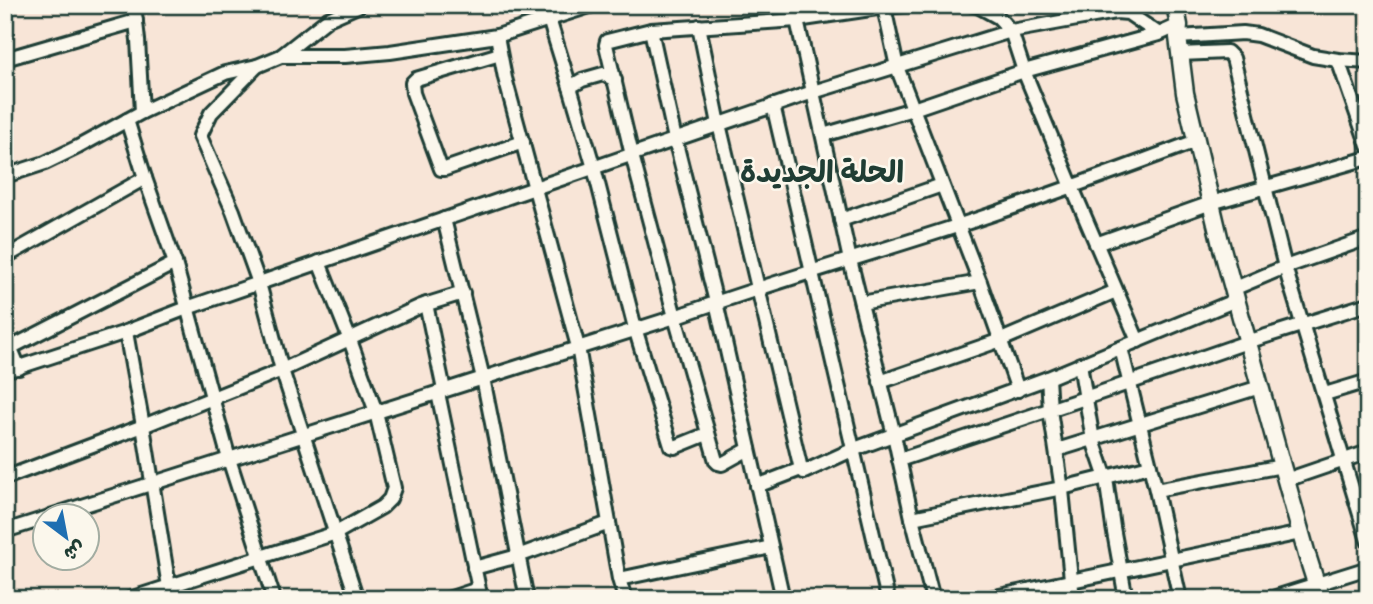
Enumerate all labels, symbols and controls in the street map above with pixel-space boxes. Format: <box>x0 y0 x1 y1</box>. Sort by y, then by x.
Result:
district label: الحلة الجديدة <box>740 153 904 190</box>
north arrow <box>32 503 102 572</box>
text: ش <box>60 536 90 566</box>

